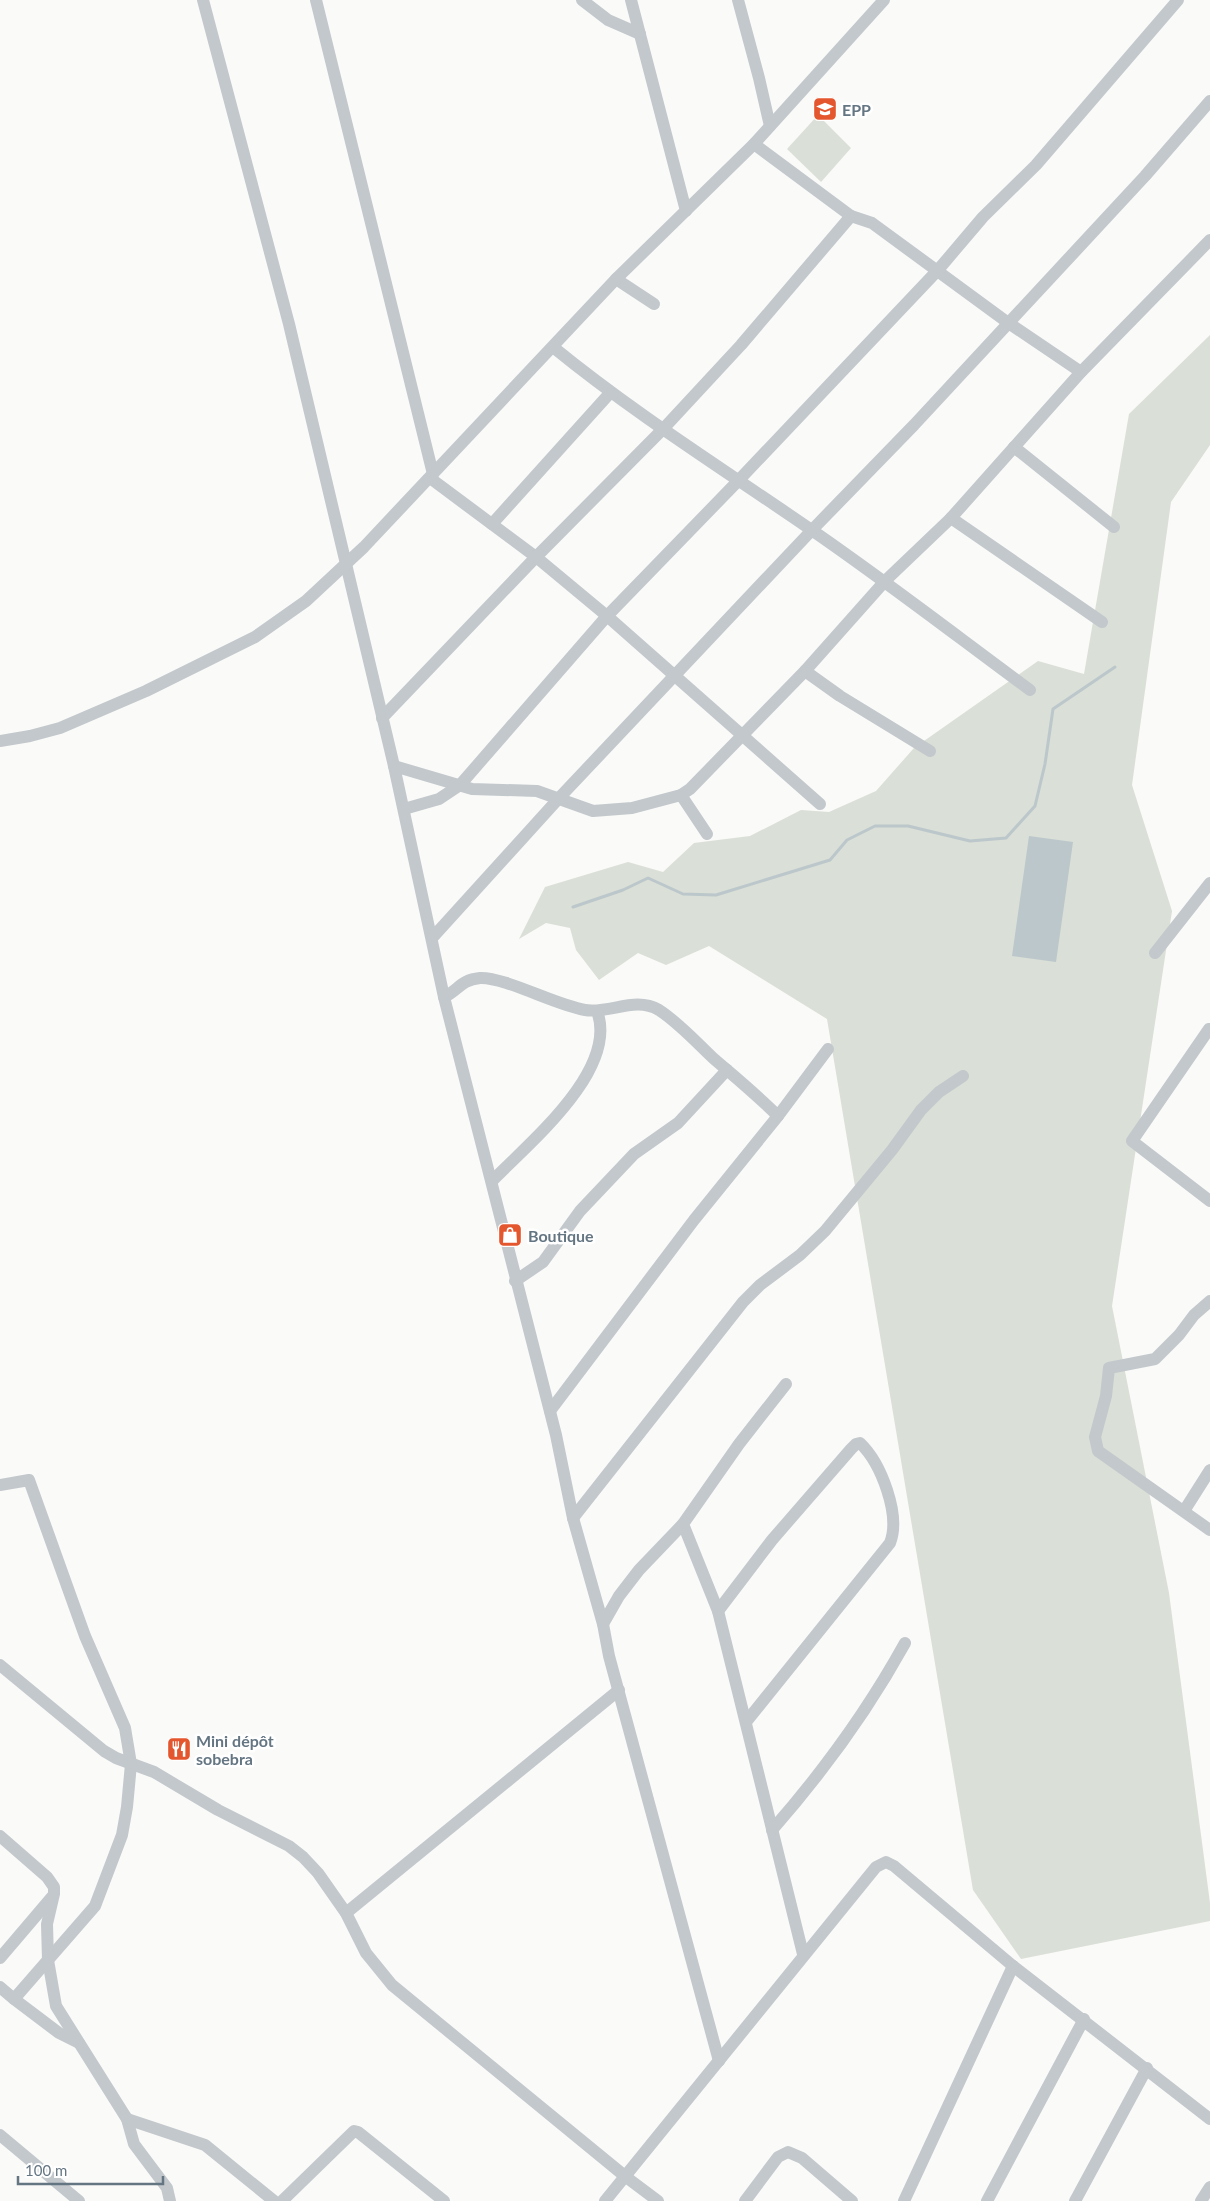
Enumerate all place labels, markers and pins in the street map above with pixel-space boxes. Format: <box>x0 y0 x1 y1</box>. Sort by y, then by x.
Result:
school or university icon: EPP <box>812 96 838 122</box>
place label: EPP <box>842 100 871 119</box>
shop icon: Boutique <box>497 1222 523 1248</box>
place label: Boutique <box>528 1226 594 1245</box>
place label: Mini dépôt sobebra <box>196 1731 274 1768</box>
restaurant icon: Mini dépôt sobebra <box>166 1736 192 1762</box>

